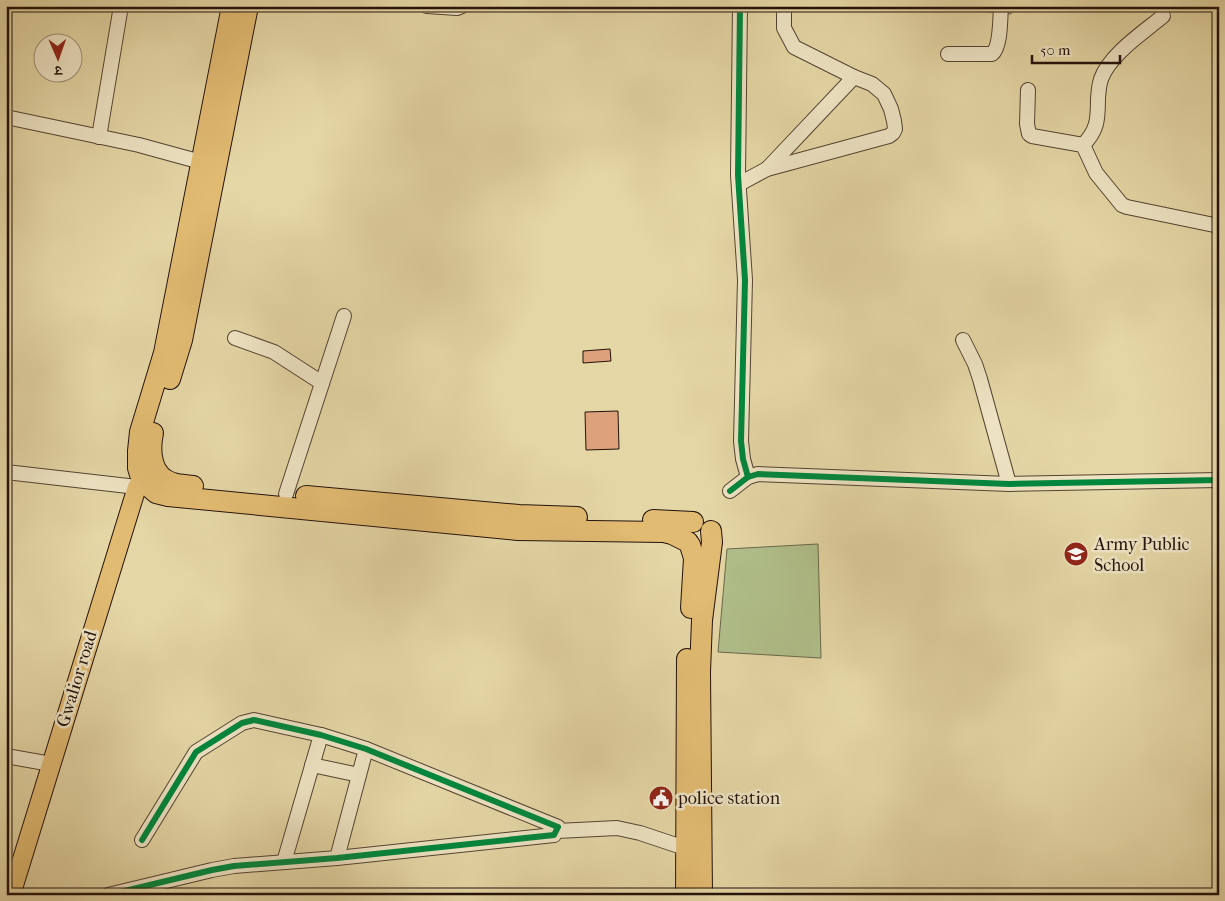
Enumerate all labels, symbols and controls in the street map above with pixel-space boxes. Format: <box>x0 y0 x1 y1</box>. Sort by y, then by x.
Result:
north arrow <box>32 32 82 82</box>
scale bar <box>1032 32 1120 64</box>
text: 50 m <box>1040 41 1071 59</box>
text: उ <box>54 62 63 79</box>
place label: Army Public School <box>1093 534 1190 576</box>
school or university icon: Army Public School <box>1063 541 1089 567</box>
street label: Gwalior road <box>52 628 102 730</box>
public building icon: police station <box>648 785 674 811</box>
place label: police station <box>677 788 781 809</box>

